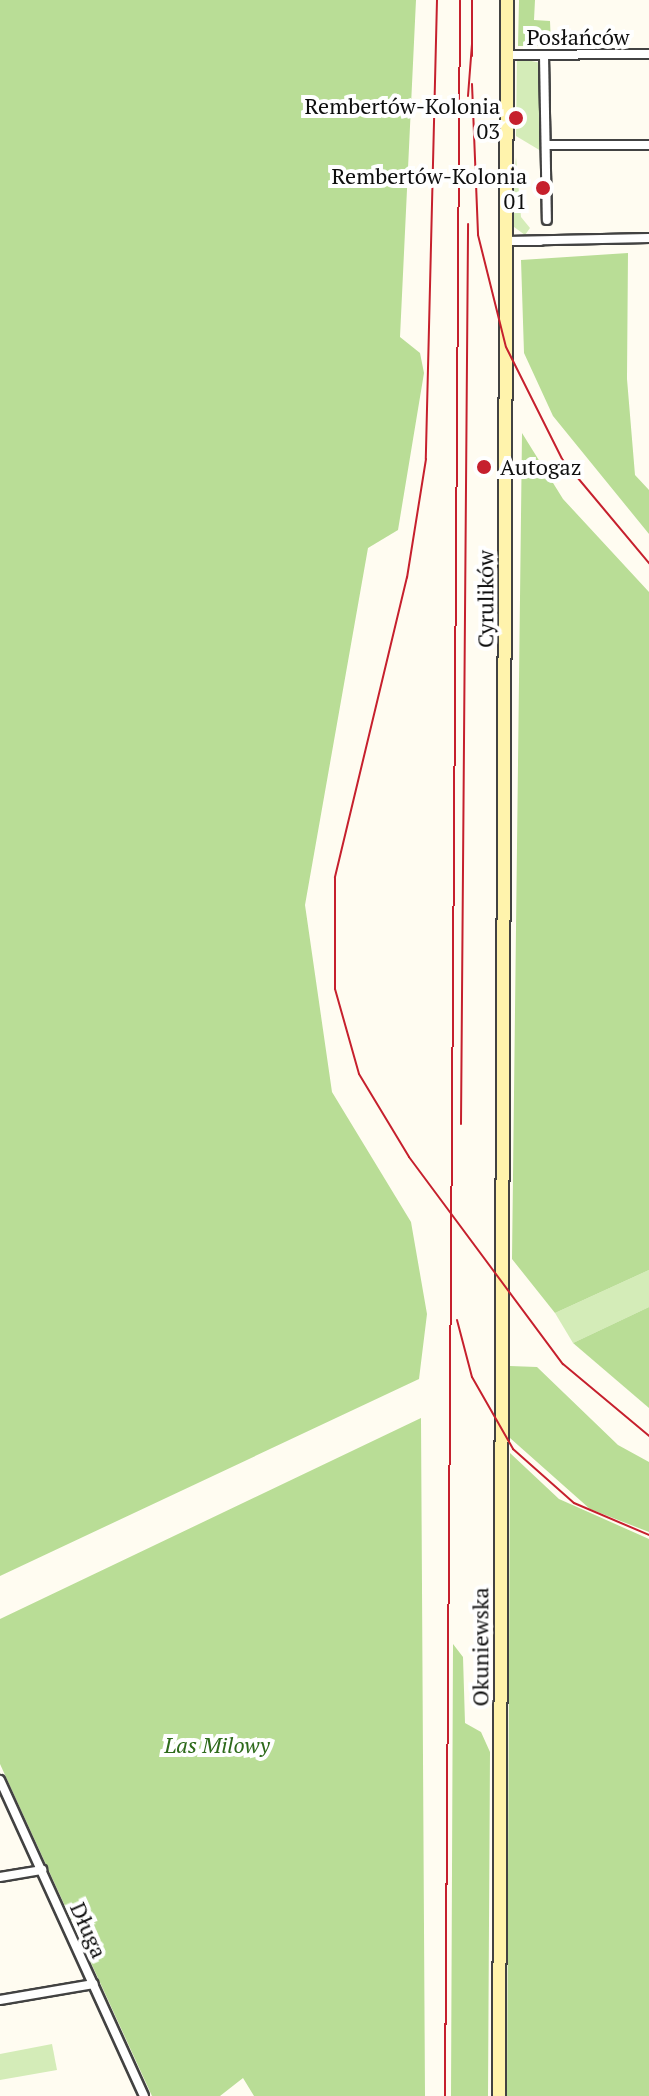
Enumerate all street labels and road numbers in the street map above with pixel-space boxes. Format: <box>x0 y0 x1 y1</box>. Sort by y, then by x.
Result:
street label: Posłańców <box>526 24 630 50</box>
street label: Cyrulików <box>472 550 498 648</box>
street label: Okuniewska <box>467 1588 493 1706</box>
street label: Długa <box>65 1898 113 1962</box>

